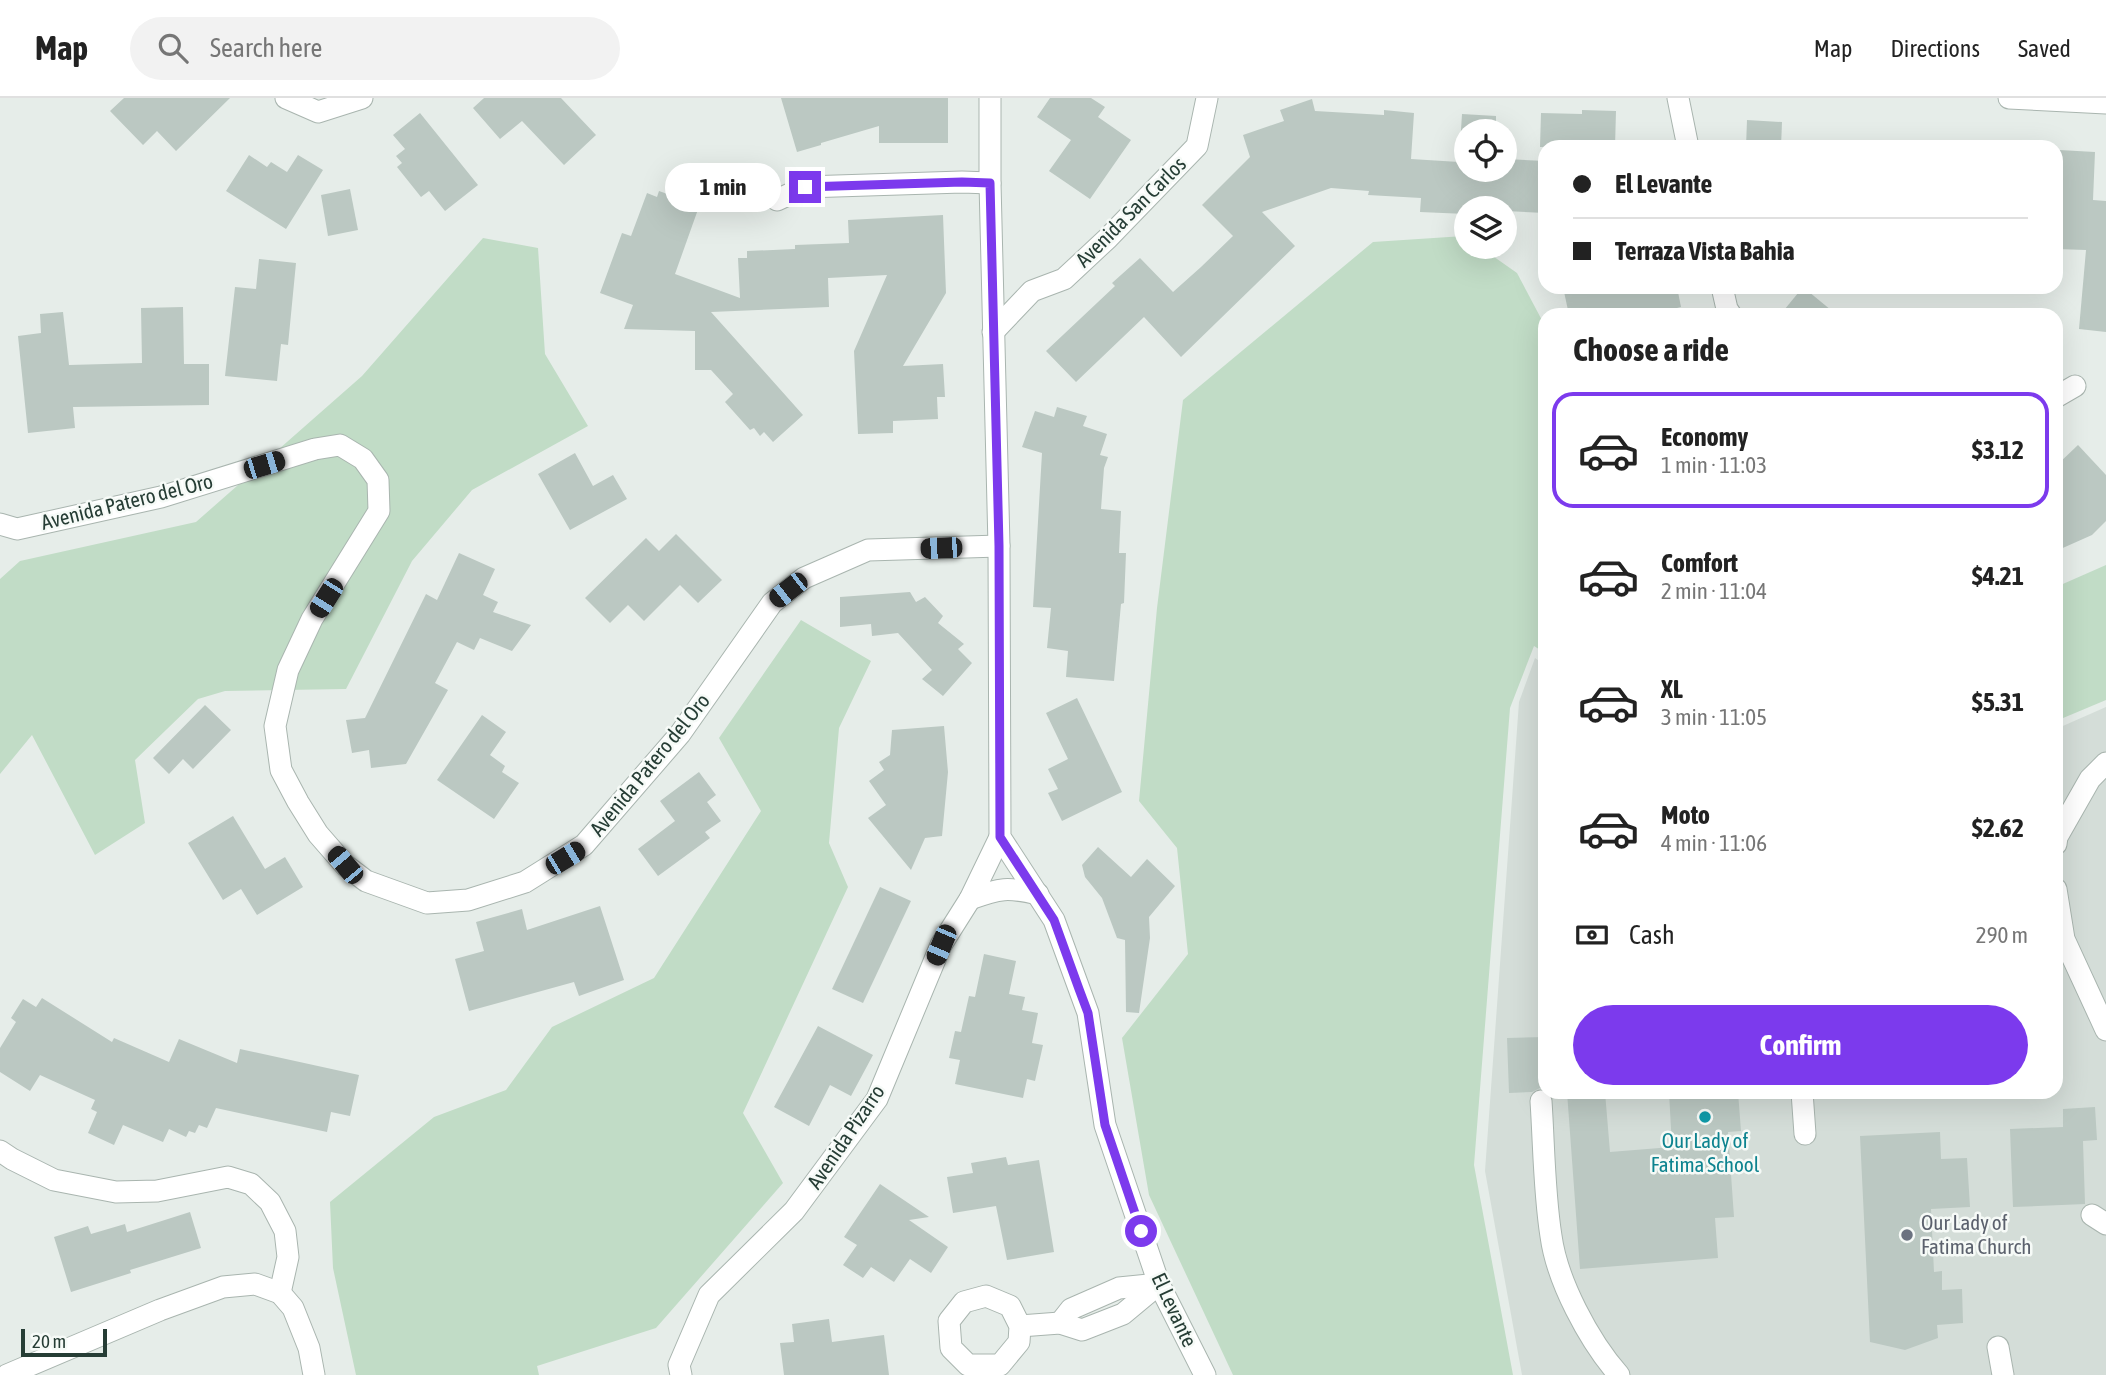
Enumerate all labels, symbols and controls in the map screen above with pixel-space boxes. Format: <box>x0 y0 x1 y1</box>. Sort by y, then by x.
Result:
search box <box>130 17 620 80</box>
text: Map <box>35 29 88 67</box>
icon: search <box>154 29 192 67</box>
text: Search here <box>210 33 322 63</box>
text: Map <box>1814 35 1852 62</box>
text: Directions <box>1890 35 1980 62</box>
text: Saved <box>2018 35 2071 62</box>
map controls <box>1454 119 1517 259</box>
button: locate <box>1454 119 1517 182</box>
street label: Avenida San Carlos <box>1070 151 1190 271</box>
callout: 1 min <box>665 162 780 212</box>
text: El Levante <box>1615 169 1712 199</box>
route end <box>789 171 821 203</box>
text: 1 min <box>700 174 746 200</box>
button: layers <box>1454 196 1517 259</box>
text: Terraza Vista Bahia <box>1615 236 1795 266</box>
text: Choose a ride <box>1573 331 1729 368</box>
icon: car <box>1577 419 1640 482</box>
text: Economy <box>1661 422 1748 452</box>
text: $3.12 <box>1972 435 2024 465</box>
car <box>241 449 288 481</box>
text: 1 min · 11:03 <box>1661 452 1767 478</box>
street label: Avenida Patero del Oro <box>38 468 215 534</box>
car <box>920 537 963 559</box>
icon: car <box>1577 545 1640 608</box>
text: Comfort <box>1661 548 1738 578</box>
text: $4.21 <box>1972 561 2024 591</box>
car <box>765 569 812 611</box>
car <box>306 575 347 621</box>
text: 2 min · 11:04 <box>1661 578 1767 604</box>
icon: car <box>1577 671 1640 734</box>
text: XL <box>1661 674 1683 704</box>
text: $5.31 <box>1972 687 2024 717</box>
street label: Avenida Patero del Oro <box>584 688 714 840</box>
text: 3 min · 11:05 <box>1661 704 1767 730</box>
icon: car <box>1577 797 1640 860</box>
text: Moto <box>1661 800 1710 830</box>
text: $2.62 <box>1972 813 2024 843</box>
text: 4 min · 11:06 <box>1661 830 1767 856</box>
car <box>542 838 589 878</box>
car <box>324 842 367 888</box>
icon: cash <box>1573 916 1611 954</box>
text: Cash <box>1629 920 1675 950</box>
car <box>924 922 959 968</box>
text: 290 m <box>1976 922 2028 948</box>
button: Confirm <box>1573 1005 2028 1085</box>
street label: Avenida Pizarro <box>802 1080 889 1193</box>
marker: Our Lady of Fatima School <box>1697 1109 1713 1125</box>
place label: Our Lady of Fatima School <box>1651 1128 1760 1176</box>
place label: Our Lady of Fatima Church <box>1921 1210 2031 1258</box>
route start <box>1125 1215 1157 1247</box>
marker: Our Lady of Fatima Church <box>1899 1227 1915 1243</box>
street label: El Levante <box>1147 1269 1202 1350</box>
scale bar <box>21 1326 107 1358</box>
text: 20 m <box>32 1330 66 1352</box>

